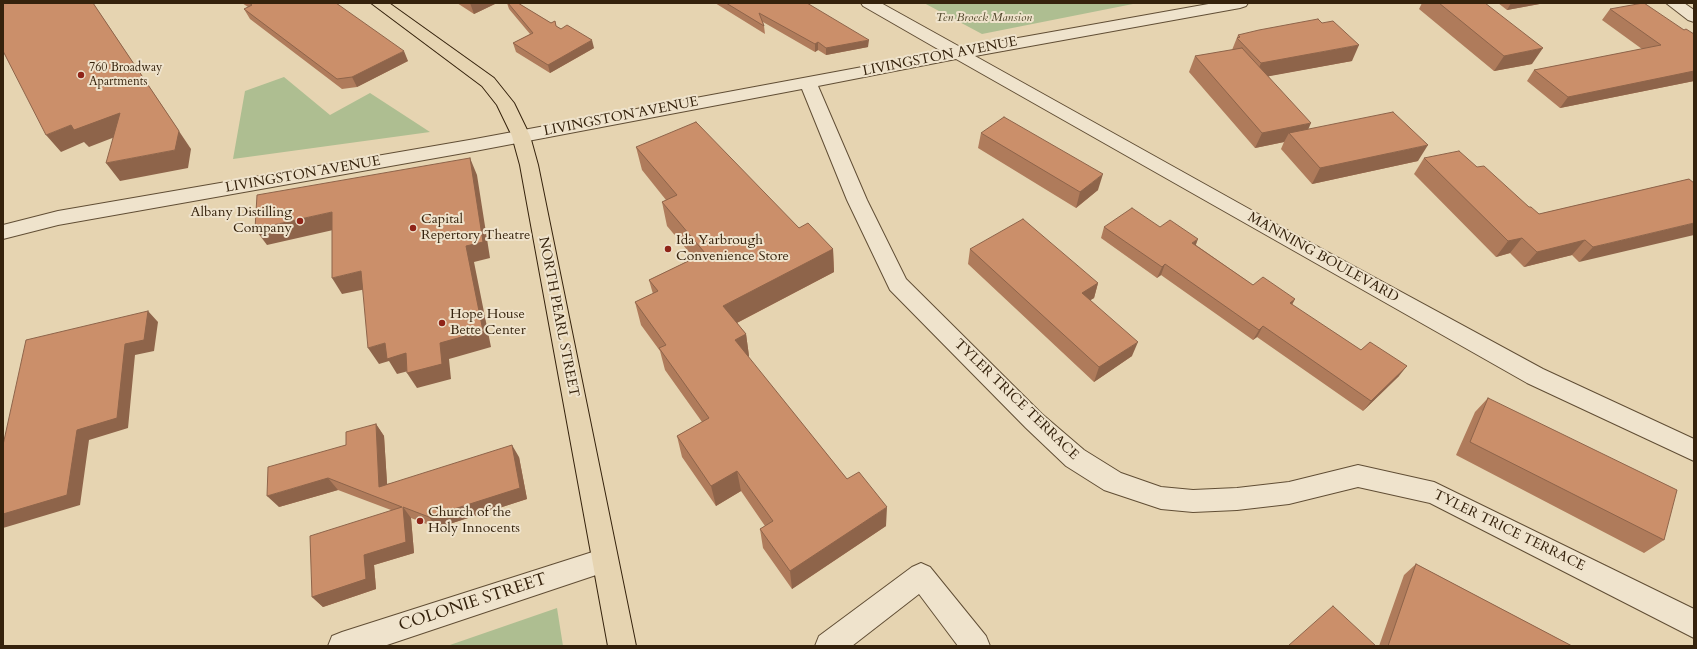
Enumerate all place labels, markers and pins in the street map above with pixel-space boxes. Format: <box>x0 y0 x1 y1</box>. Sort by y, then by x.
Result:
place label: 760 Broadway Apartments <box>89 61 162 89</box>
marker: 760 Broadway Apartments <box>76 70 86 80</box>
place label: Albany Distilling Company <box>191 205 292 238</box>
place label: Capital Repertory Theatre <box>421 212 530 244</box>
marker: Albany Distilling Company <box>295 216 305 226</box>
marker: Capital Repertory Theatre <box>408 223 418 233</box>
place label: Ida Yarbrough Convenience Store <box>676 233 789 266</box>
marker: Ida Yarbrough Convenience Store <box>663 244 673 254</box>
place label: Hope House Bette Center <box>450 307 526 340</box>
marker: Hope House Bette Center <box>437 318 447 328</box>
place label: Church of the Holy Innocents <box>428 505 520 538</box>
marker: Church of the Holy Innocents <box>415 516 425 526</box>

